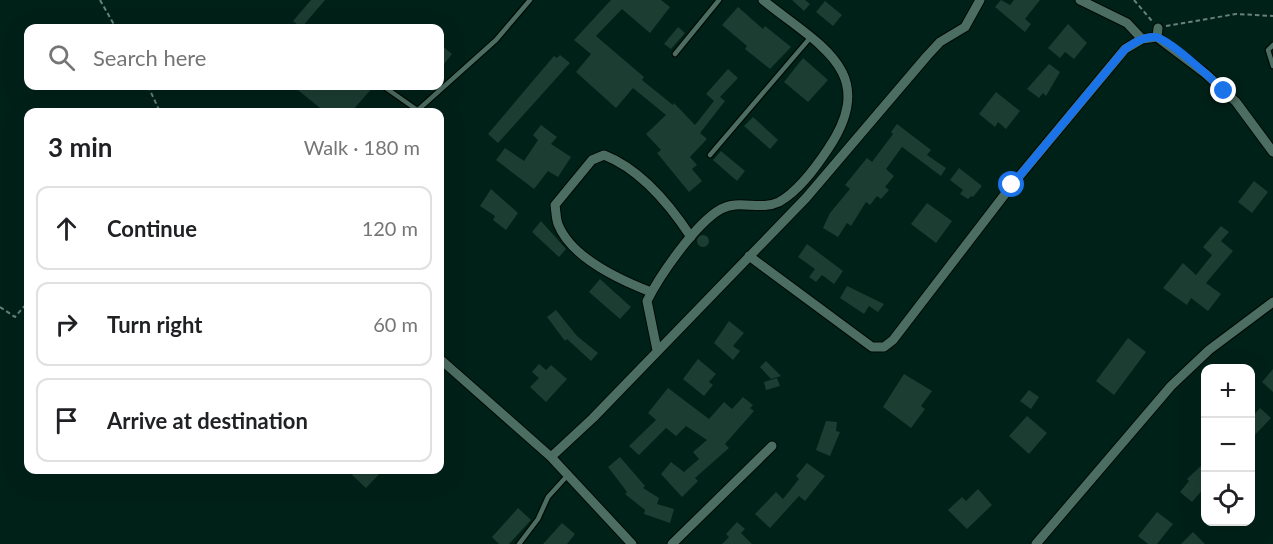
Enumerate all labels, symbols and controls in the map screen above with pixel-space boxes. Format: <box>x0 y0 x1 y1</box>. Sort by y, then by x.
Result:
search box <box>24 24 444 90</box>
icon: search <box>45 41 78 74</box>
text: Search here <box>93 44 206 71</box>
route end <box>1210 77 1236 103</box>
text: 3 min <box>48 131 112 163</box>
text: Walk · 180 m <box>304 135 420 159</box>
route start <box>998 171 1024 197</box>
icon: ahead <box>50 212 83 245</box>
text: Continue <box>107 215 197 242</box>
text: 120 m <box>362 216 418 240</box>
icon: right <box>50 308 83 341</box>
text: Turn right <box>107 311 202 338</box>
text: 60 m <box>373 312 418 336</box>
map controls <box>1201 364 1255 526</box>
button: + <box>1201 364 1255 418</box>
icon: arrive <box>50 404 83 437</box>
text: Arrive at destination <box>107 407 308 434</box>
button: − <box>1201 418 1255 472</box>
button: locate <box>1201 472 1255 526</box>

